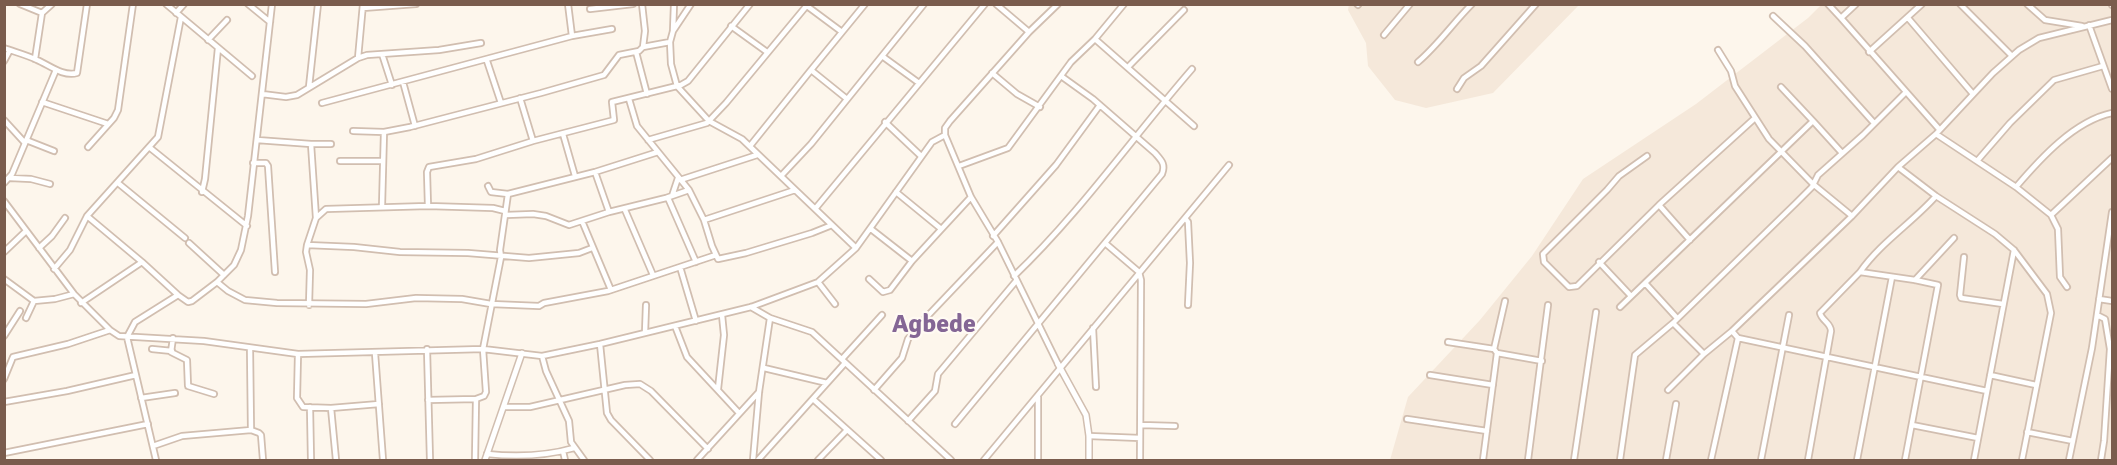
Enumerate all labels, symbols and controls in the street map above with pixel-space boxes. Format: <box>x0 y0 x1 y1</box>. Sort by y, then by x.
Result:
district label: Agbede <box>892 309 976 341</box>

